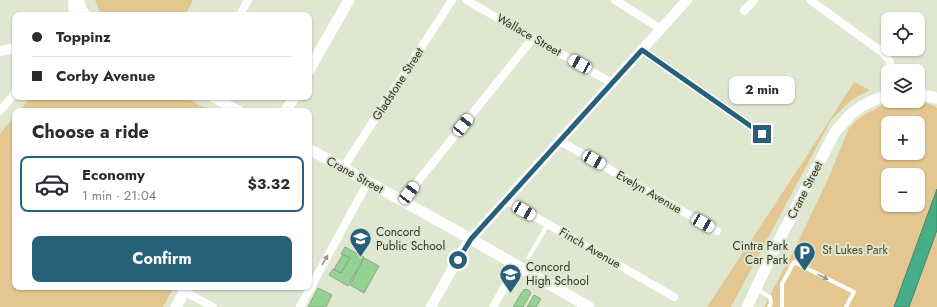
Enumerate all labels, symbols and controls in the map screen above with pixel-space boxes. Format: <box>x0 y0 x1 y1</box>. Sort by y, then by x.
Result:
street label: Wallace Street <box>493 9 565 61</box>
map controls <box>881 12 925 212</box>
button: locate <box>881 12 925 56</box>
text: Toppinz <box>56 26 111 48</box>
street label: Gladstone Street <box>368 44 428 124</box>
car <box>567 53 593 75</box>
button: layers <box>881 64 925 108</box>
text: Corby Avenue <box>56 65 155 87</box>
callout: 2 min <box>729 76 795 104</box>
text: 2 min <box>745 80 779 99</box>
car <box>451 112 475 138</box>
button: + <box>881 116 925 160</box>
text: Choose a ride <box>32 119 149 145</box>
route end <box>753 125 771 143</box>
car <box>581 149 607 171</box>
street label: Crane Street <box>323 152 387 198</box>
street label: Crane Street <box>783 158 827 222</box>
text: Economy <box>82 164 145 186</box>
icon: car <box>34 166 70 202</box>
street label: Evelyn Avenue <box>613 166 685 218</box>
button: − <box>881 168 925 212</box>
text: $3.32 <box>248 173 290 195</box>
car <box>397 180 421 206</box>
text: 1 min · 21:04 <box>82 186 156 205</box>
car <box>511 200 537 222</box>
car <box>690 212 716 234</box>
place label: Concord Public School <box>376 223 445 255</box>
street label: Finch Avenue <box>556 223 624 273</box>
school or university icon: Concord Public School <box>347 226 373 259</box>
button: Confirm <box>32 236 292 282</box>
place label: Cintra Park Car Park <box>733 237 789 269</box>
parking icon: Cintra Park Car Park <box>791 240 817 273</box>
park label: St Lukes Park <box>822 241 889 259</box>
route start <box>449 251 467 269</box>
one-way arrow <box>322 255 329 266</box>
place label: Concord High School <box>526 258 589 290</box>
school or university icon: Concord High School <box>497 261 523 294</box>
one-way arrow <box>818 274 829 280</box>

